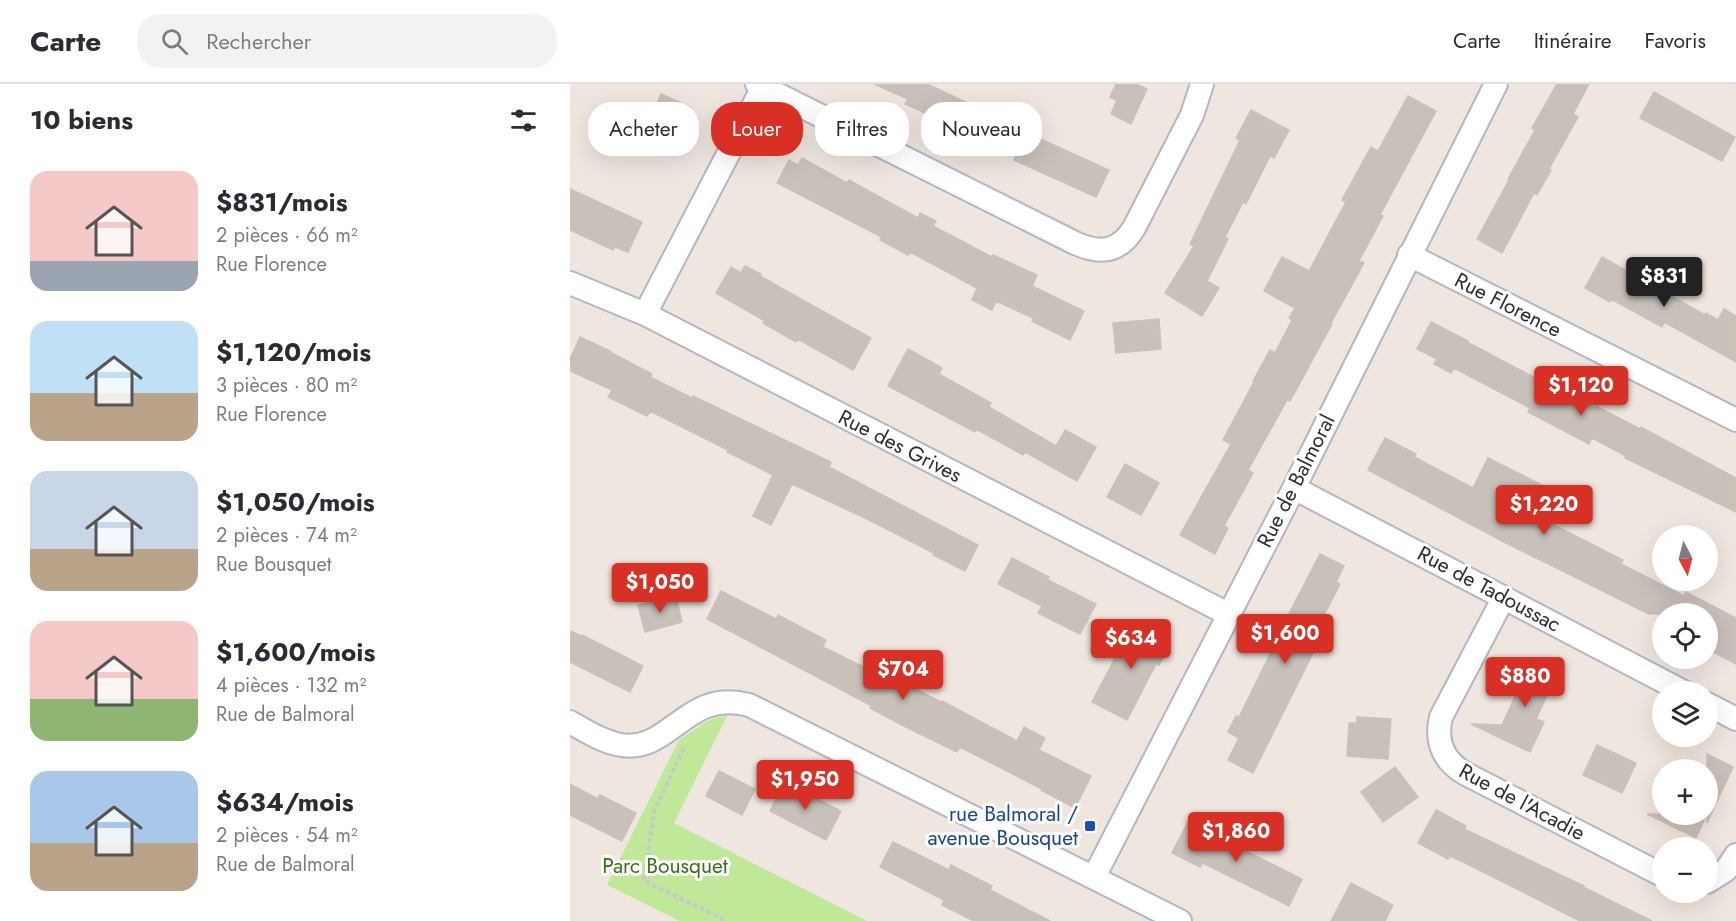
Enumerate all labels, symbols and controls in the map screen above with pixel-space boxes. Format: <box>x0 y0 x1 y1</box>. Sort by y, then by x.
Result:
search box <box>137 14 557 68</box>
text: Carte <box>30 21 101 62</box>
icon: search <box>158 25 191 58</box>
text: Rechercher <box>206 25 311 57</box>
text: Carte <box>1453 26 1501 56</box>
text: Itinéraire <box>1534 26 1612 56</box>
text: Favoris <box>1645 26 1706 56</box>
text: 10 biens <box>30 101 133 139</box>
chip: Acheter <box>588 102 699 156</box>
chip: Louer <box>711 102 803 156</box>
chip: Filtres <box>815 102 909 156</box>
chip: Nouveau <box>921 102 1042 156</box>
icon: filters <box>507 104 540 137</box>
text: $831/mois <box>216 183 348 221</box>
icon: home <box>78 195 150 267</box>
text: 2 pièces · 66 m² <box>216 221 358 250</box>
text: Rue Florence <box>216 250 327 279</box>
pin: $831 <box>1628 257 1700 308</box>
text: $831 <box>1640 262 1688 291</box>
street label: Rue Florence <box>1449 265 1567 345</box>
text: $1,120/mois <box>216 333 371 371</box>
icon: home <box>78 345 150 417</box>
pin: $1,120 <box>1532 366 1630 417</box>
text: 3 pièces · 80 m² <box>216 371 357 400</box>
text: $1,120 <box>1548 371 1614 400</box>
text: Rue Florence <box>216 400 327 429</box>
street label: Rue des Grives <box>833 402 967 490</box>
street label: Rue de Balmoral <box>1250 409 1342 553</box>
text: $1,050/mois <box>216 483 375 521</box>
pin: $1,220 <box>1495 485 1593 536</box>
text: $1,220 <box>1510 490 1578 519</box>
icon: home <box>78 495 150 567</box>
text: 2 pièces · 74 m² <box>216 521 357 550</box>
north arrow <box>1652 525 1718 591</box>
map controls <box>1652 525 1718 903</box>
street label: Rue de Tadoussac <box>1412 539 1566 639</box>
text: Rue Bousquet <box>216 550 332 579</box>
pin: $1,050 <box>611 563 709 614</box>
text: $1,050 <box>626 568 694 597</box>
button: locate <box>1652 603 1718 669</box>
pin: $1,600 <box>1236 614 1334 665</box>
pin: $634 <box>1095 619 1167 670</box>
text: $1,600 <box>1251 619 1319 648</box>
text: $634 <box>1105 624 1157 653</box>
text: $1,600/mois <box>216 633 375 671</box>
icon: home <box>78 645 150 717</box>
pin: $704 <box>867 650 939 701</box>
text: $704 <box>877 655 929 684</box>
pin: $880 <box>1489 657 1561 708</box>
text: $880 <box>1500 662 1550 691</box>
text: 4 pièces · 132 m² <box>216 671 366 700</box>
button: layers <box>1652 681 1718 747</box>
text: Rue de Balmoral <box>216 700 355 729</box>
street label: Rue de l'Acadie <box>1454 756 1591 848</box>
button: + <box>1652 759 1718 825</box>
pin: $1,950 <box>756 760 854 811</box>
text: $1,950 <box>771 765 839 794</box>
text: $634/mois <box>216 783 354 821</box>
icon: home <box>78 795 150 867</box>
place label: rue Balmoral / avenue Bousquet <box>928 799 1078 853</box>
pin: $1,860 <box>1187 812 1285 863</box>
text: $1,860 <box>1202 817 1270 846</box>
marker: rue Balmoral / avenue Bousquet <box>1083 819 1097 833</box>
text: 2 pièces · 54 m² <box>216 821 358 850</box>
button: − <box>1652 837 1718 903</box>
text: Rue de Balmoral <box>216 850 355 879</box>
park label: Parc Bousquet <box>602 851 728 881</box>

